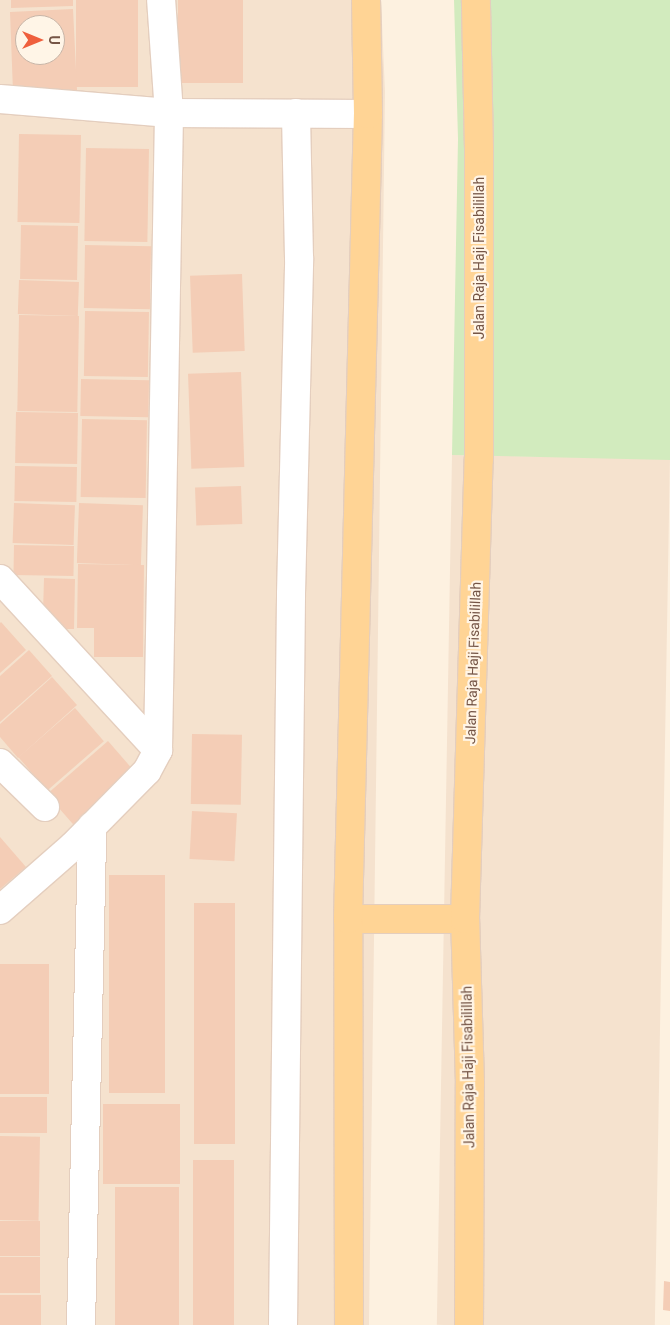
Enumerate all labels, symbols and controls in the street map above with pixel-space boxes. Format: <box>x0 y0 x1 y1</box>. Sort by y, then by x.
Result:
north arrow <box>15 15 65 65</box>
text: U <box>46 35 62 45</box>
street label: Jalan Raja Haji Fisabilillah <box>471 177 487 339</box>
street label: Jalan Raja Haji Fisabilillah <box>462 582 484 744</box>
street label: Jalan Raja Haji Fisabilillah <box>458 986 478 1148</box>

